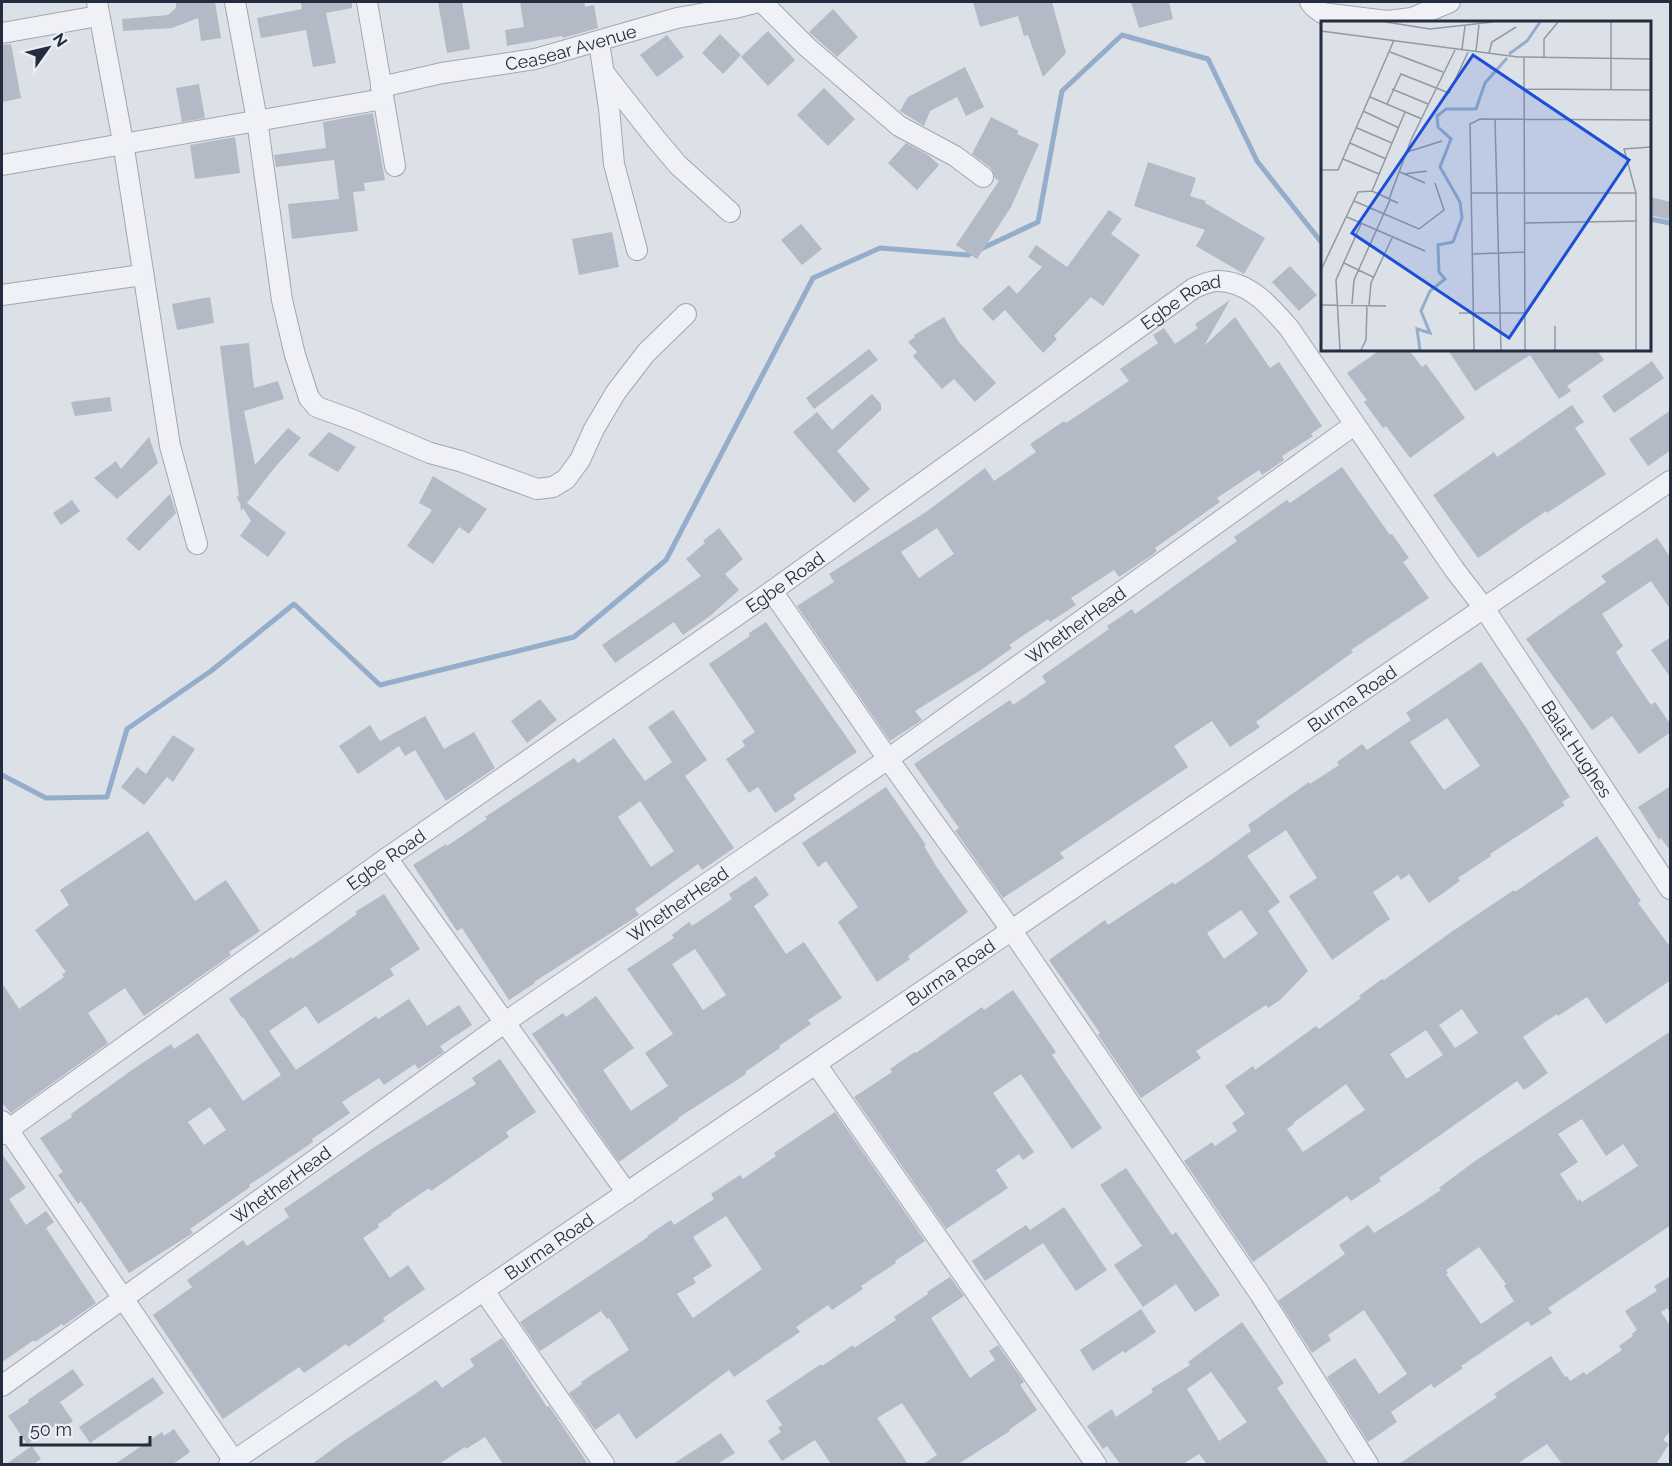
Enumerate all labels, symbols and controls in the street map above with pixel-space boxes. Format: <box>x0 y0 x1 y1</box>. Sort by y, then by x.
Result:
north arrow <box>18 18 78 78</box>
street label: Ceasear Avenue <box>504 20 639 74</box>
inset map <box>1321 21 1651 351</box>
text: N <box>49 30 71 50</box>
street label: Egbe Road <box>1136 270 1222 334</box>
street label: Egbe Road <box>741 547 828 617</box>
street label: WhetherHead <box>1021 582 1129 668</box>
street label: Burma Road <box>1303 660 1400 736</box>
street label: Balat Hughes <box>1538 696 1617 802</box>
street label: Egbe Road <box>342 824 429 894</box>
street label: WhetherHead <box>623 862 732 946</box>
street label: Burma Road <box>902 934 999 1010</box>
street label: WhetherHead <box>227 1141 335 1228</box>
street label: Burma Road <box>500 1208 597 1284</box>
scale bar <box>21 1409 150 1447</box>
text: 50 m <box>30 1419 72 1440</box>

